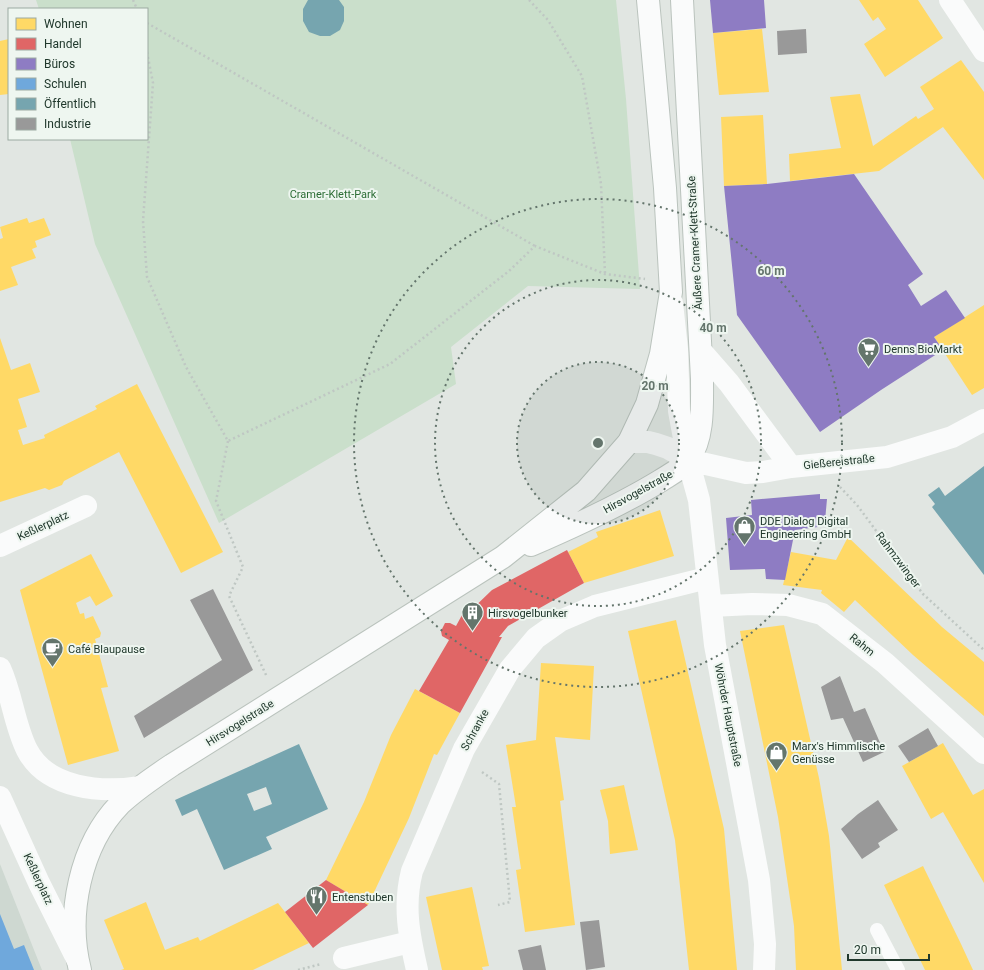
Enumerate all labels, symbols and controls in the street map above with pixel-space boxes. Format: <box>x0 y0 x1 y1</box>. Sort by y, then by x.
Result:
legend <box>8 8 148 140</box>
text: Wohnen <box>44 17 88 31</box>
text: Handel <box>44 37 82 51</box>
text: Büros <box>44 57 75 71</box>
text: Schulen <box>44 77 87 91</box>
text: Öffentlich <box>44 96 96 111</box>
text: Industrie <box>44 117 91 131</box>
street label: Äußere Cramer-Klett-Straße <box>685 175 705 310</box>
park label: Cramer-Klett-Park <box>290 188 377 201</box>
text: 60 m <box>757 264 785 278</box>
text: 40 m <box>699 321 727 335</box>
supermarket icon: Denns BioMarkt <box>855 336 881 369</box>
place label: Denns BioMarkt <box>884 343 962 356</box>
text: 20 m <box>641 379 669 393</box>
centre of rings <box>591 436 605 450</box>
street label: Gießereistraße <box>803 452 875 472</box>
street label: Hirsvogelstraße <box>601 468 675 516</box>
street label: Keßlerplatz <box>15 508 71 544</box>
shop icon: DDE Dialog Digital Engineering GmbH <box>732 514 758 547</box>
place label: DDE Dialog Digital Engineering GmbH <box>760 515 851 541</box>
street label: Rahmzwinger <box>873 529 923 591</box>
building icon: Hirsvogelbunker <box>459 600 485 633</box>
place label: Hirsvogelbunker <box>488 607 568 620</box>
street label: Rahm <box>847 631 877 659</box>
cafe icon: Café Blaupause <box>39 636 65 669</box>
place label: Café Blaupause <box>68 643 145 656</box>
street label: Wöhrder Hauptstraße <box>712 662 744 768</box>
street label: Hirsvogelstraße <box>204 697 276 749</box>
street label: Schranke <box>458 707 492 753</box>
shop icon: Marx's Himmlische Genüsse <box>763 739 789 772</box>
place label: Marx's Himmlische Genüsse <box>792 740 885 766</box>
street label: Keßlerplatz <box>20 851 56 907</box>
restaurant icon: Entenstuben <box>304 884 330 917</box>
place label: Entenstuben <box>332 891 393 904</box>
scale bar <box>848 936 929 962</box>
text: 20 m <box>854 943 881 957</box>

